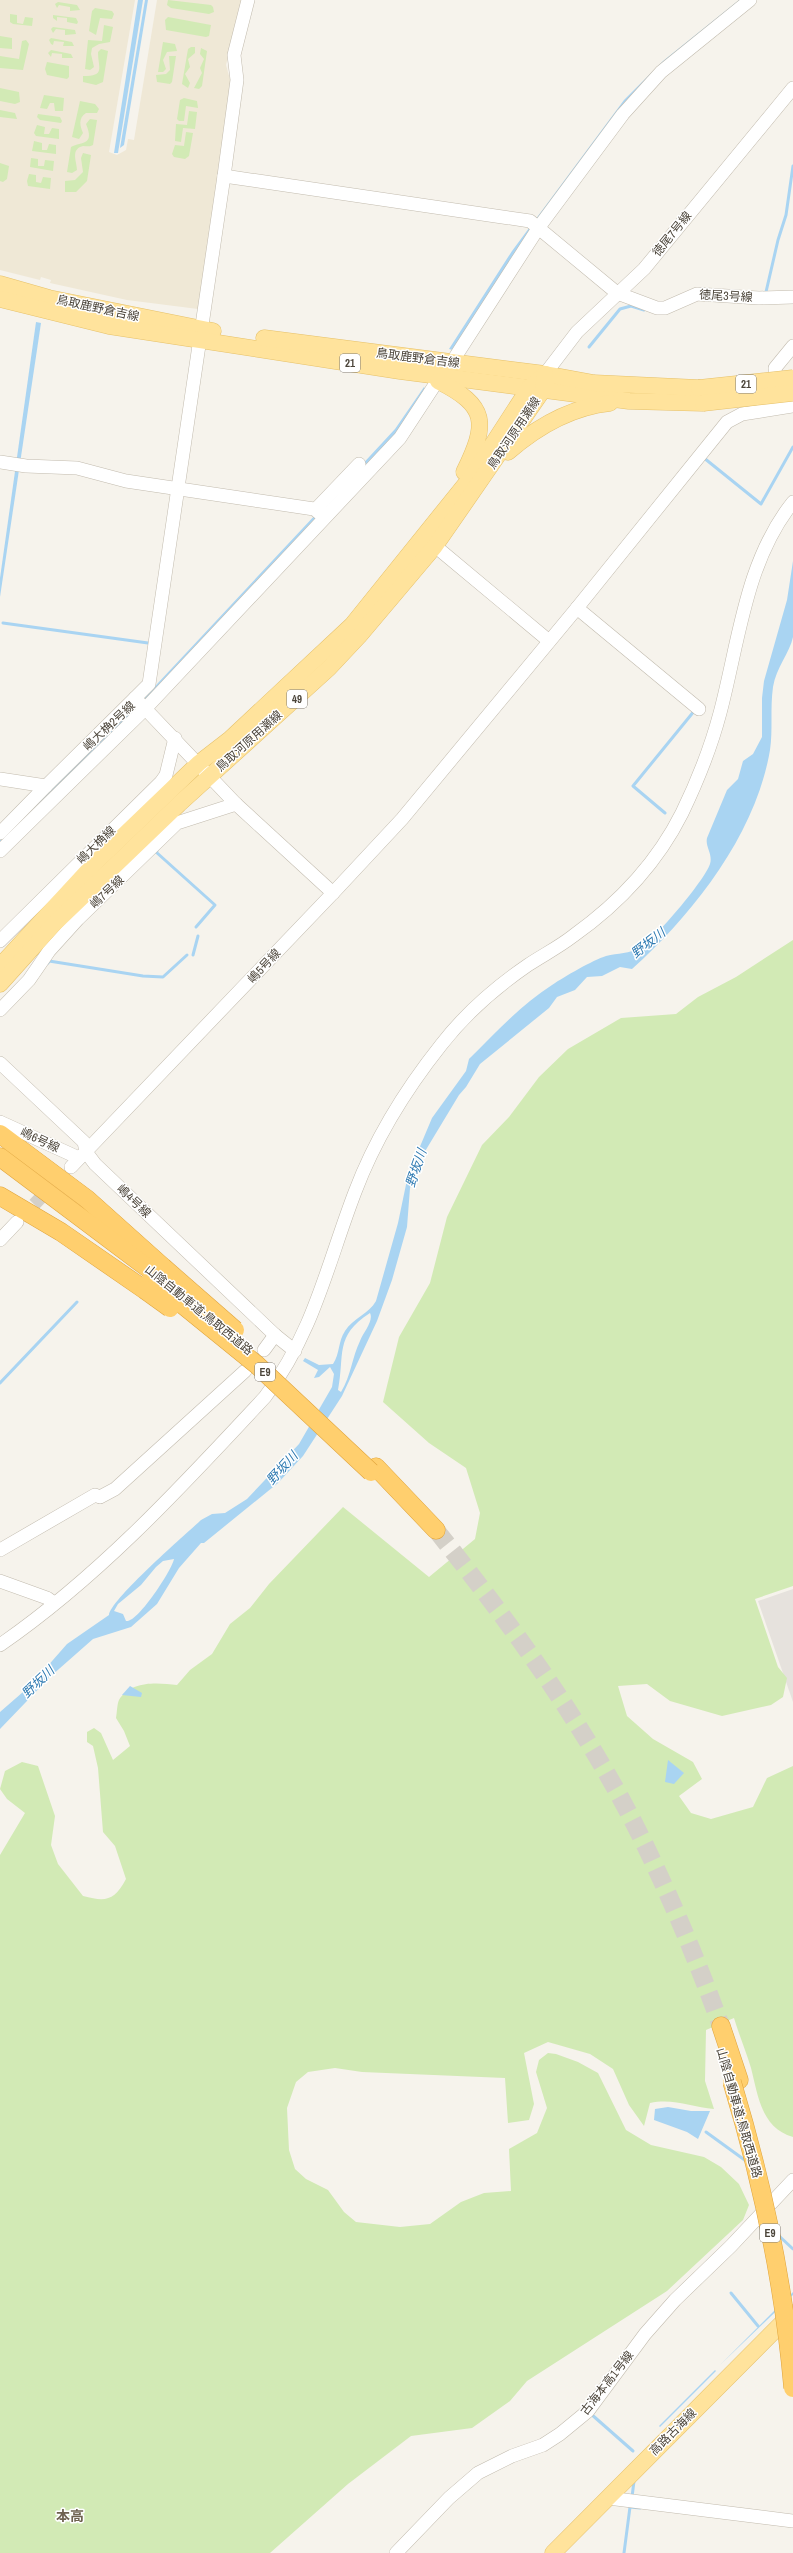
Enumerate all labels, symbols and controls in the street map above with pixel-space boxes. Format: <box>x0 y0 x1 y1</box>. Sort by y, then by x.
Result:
street label: 徳尾7号線 <box>649 208 695 260</box>
street label: 徳尾3号線 <box>699 287 753 305</box>
street label: 鳥取鹿野倉吉線 <box>55 291 141 325</box>
street label: 鳥取鹿野倉吉線 <box>375 345 461 371</box>
road number: 21 <box>340 354 360 372</box>
road number: 21 <box>736 375 756 393</box>
street label: 鳥取河原用瀬線 <box>484 394 544 472</box>
road number: 49 <box>287 690 307 708</box>
street label: 嶋大桷2号線 <box>80 698 138 754</box>
street label: 鳥取河原用瀬線 <box>212 707 286 775</box>
street label: 嶋大桷線 <box>73 823 119 867</box>
street label: 嶋7号線 <box>86 872 128 912</box>
water label: 野坂川 <box>627 923 670 962</box>
street label: 嶋5号線 <box>244 945 284 987</box>
street label: 嶋6号線 <box>18 1124 62 1156</box>
water label: 野坂川 <box>402 1145 431 1189</box>
street label: 嶋4号線 <box>114 1181 154 1221</box>
street label: 山陰自動車道;鳥取西道路 <box>142 1261 256 1359</box>
road number: E9 <box>255 1363 275 1381</box>
water label: 野坂川 <box>263 1446 303 1488</box>
water label: 野坂川 <box>18 1661 59 1702</box>
street label: 山陰自動車道;鳥取西道路 <box>713 2046 765 2180</box>
road number: E9 <box>760 2224 780 2242</box>
street label: 古海本高1号線 <box>577 2348 637 2418</box>
street label: 高路古海線 <box>646 2405 700 2459</box>
district label: 本高 <box>56 2507 84 2525</box>

